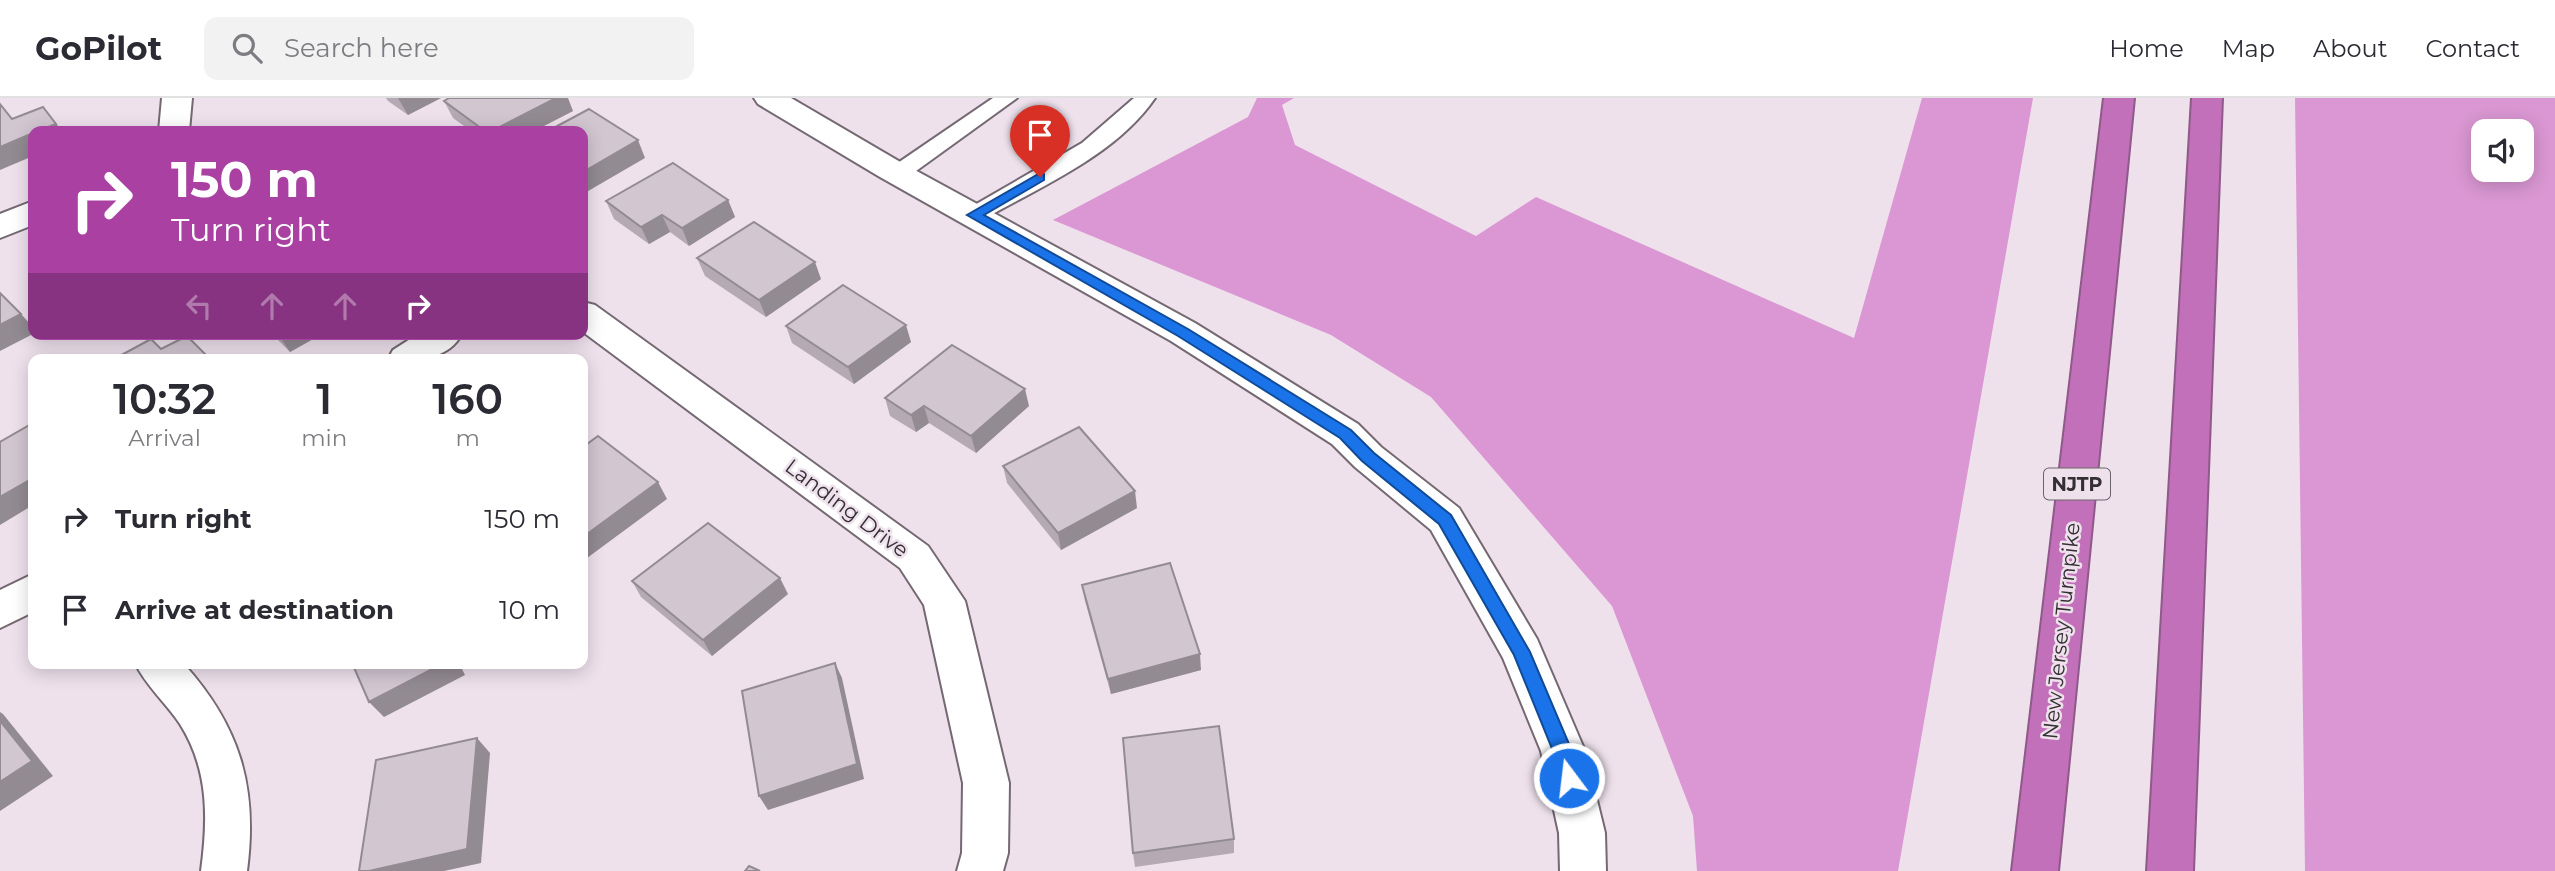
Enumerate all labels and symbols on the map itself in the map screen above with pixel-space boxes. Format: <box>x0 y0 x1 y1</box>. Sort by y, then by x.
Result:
pin <box>1010 105 1070 177</box>
street label: Landing Drive <box>780 454 914 562</box>
road number: NJTP <box>2044 468 2110 500</box>
street label: New Jersey Turnpike <box>2037 521 2085 741</box>
position arrow <box>1532 741 1606 815</box>

